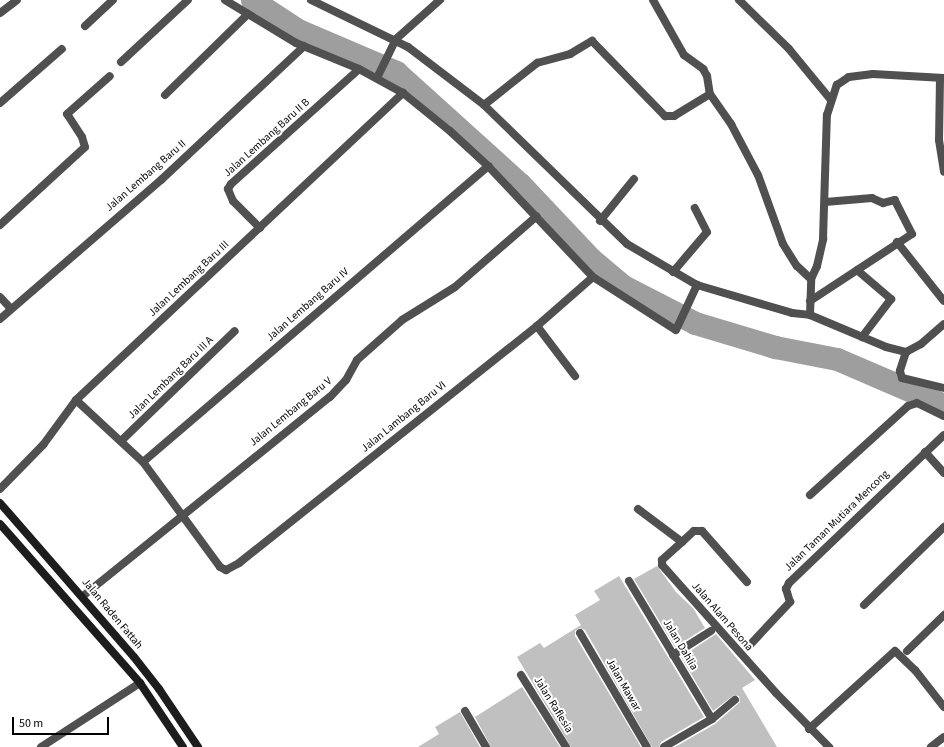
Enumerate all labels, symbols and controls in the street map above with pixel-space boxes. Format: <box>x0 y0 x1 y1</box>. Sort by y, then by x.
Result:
street label: Jalan Lembang Baru II B <box>221 96 313 180</box>
street label: Jalan Lembang Baru II <box>103 137 189 215</box>
street label: Jalan Lembang Baru III <box>146 238 232 320</box>
street label: Jalan Lembang Baru IV <box>264 266 352 344</box>
street label: Jalan Lembang Baru III A <box>126 334 216 422</box>
street label: Jalan Lembang Baru V <box>247 375 335 449</box>
street label: Jalan Lambang Baru VI <box>359 379 449 455</box>
street label: Jalan Taman Mutiara Mencong <box>782 468 892 574</box>
street label: Jalan Raden Fattah <box>79 576 145 652</box>
street label: Jalan Alam Pesona <box>689 580 755 654</box>
street label: Jalan Dahlia <box>660 617 700 673</box>
street label: Jalan Mawar <box>603 657 643 713</box>
street label: Jalan Raflesia <box>531 675 575 735</box>
scale bar <box>14 709 111 735</box>
text: 50 m <box>19 715 43 732</box>

